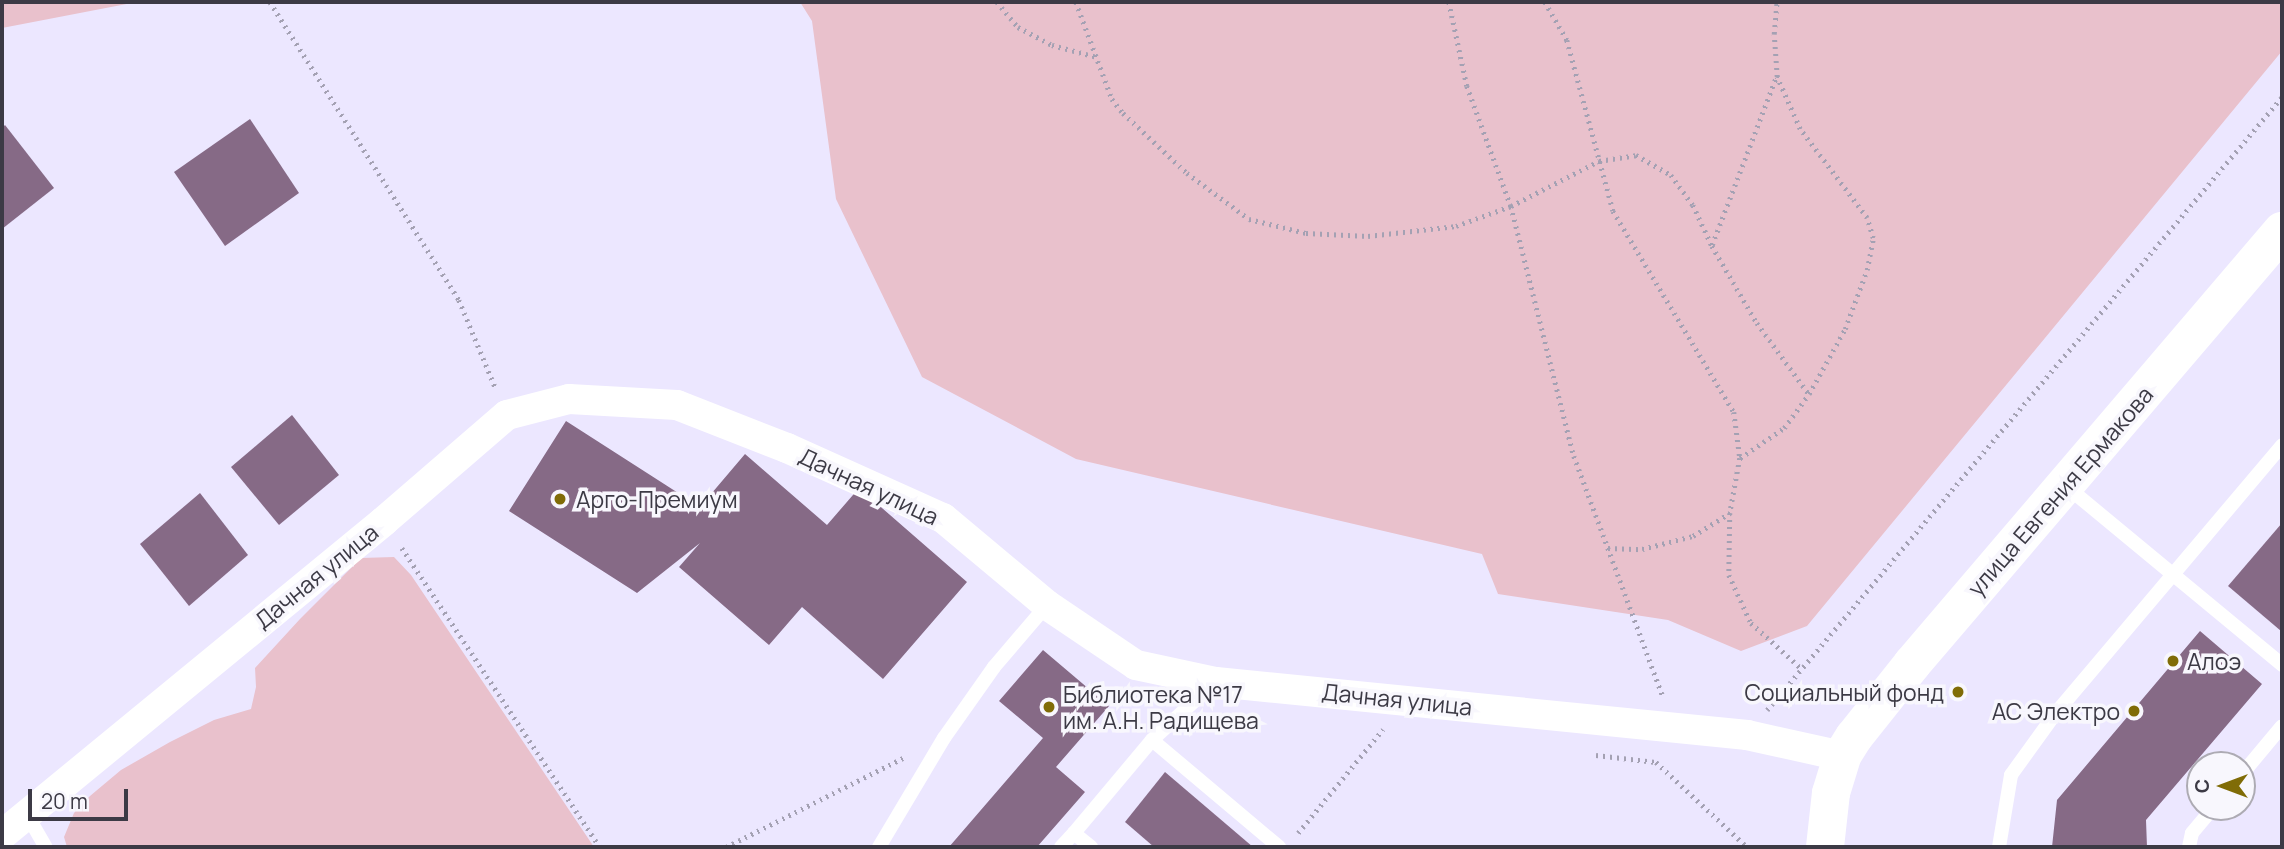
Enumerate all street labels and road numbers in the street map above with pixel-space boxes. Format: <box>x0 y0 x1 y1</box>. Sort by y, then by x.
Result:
street label: улица Евгения Ермакова <box>1962 381 2158 601</box>
street label: Дачная улица <box>795 442 943 530</box>
street label: Дачная улица <box>249 518 383 634</box>
street label: Дачная улица <box>1321 677 1473 721</box>

